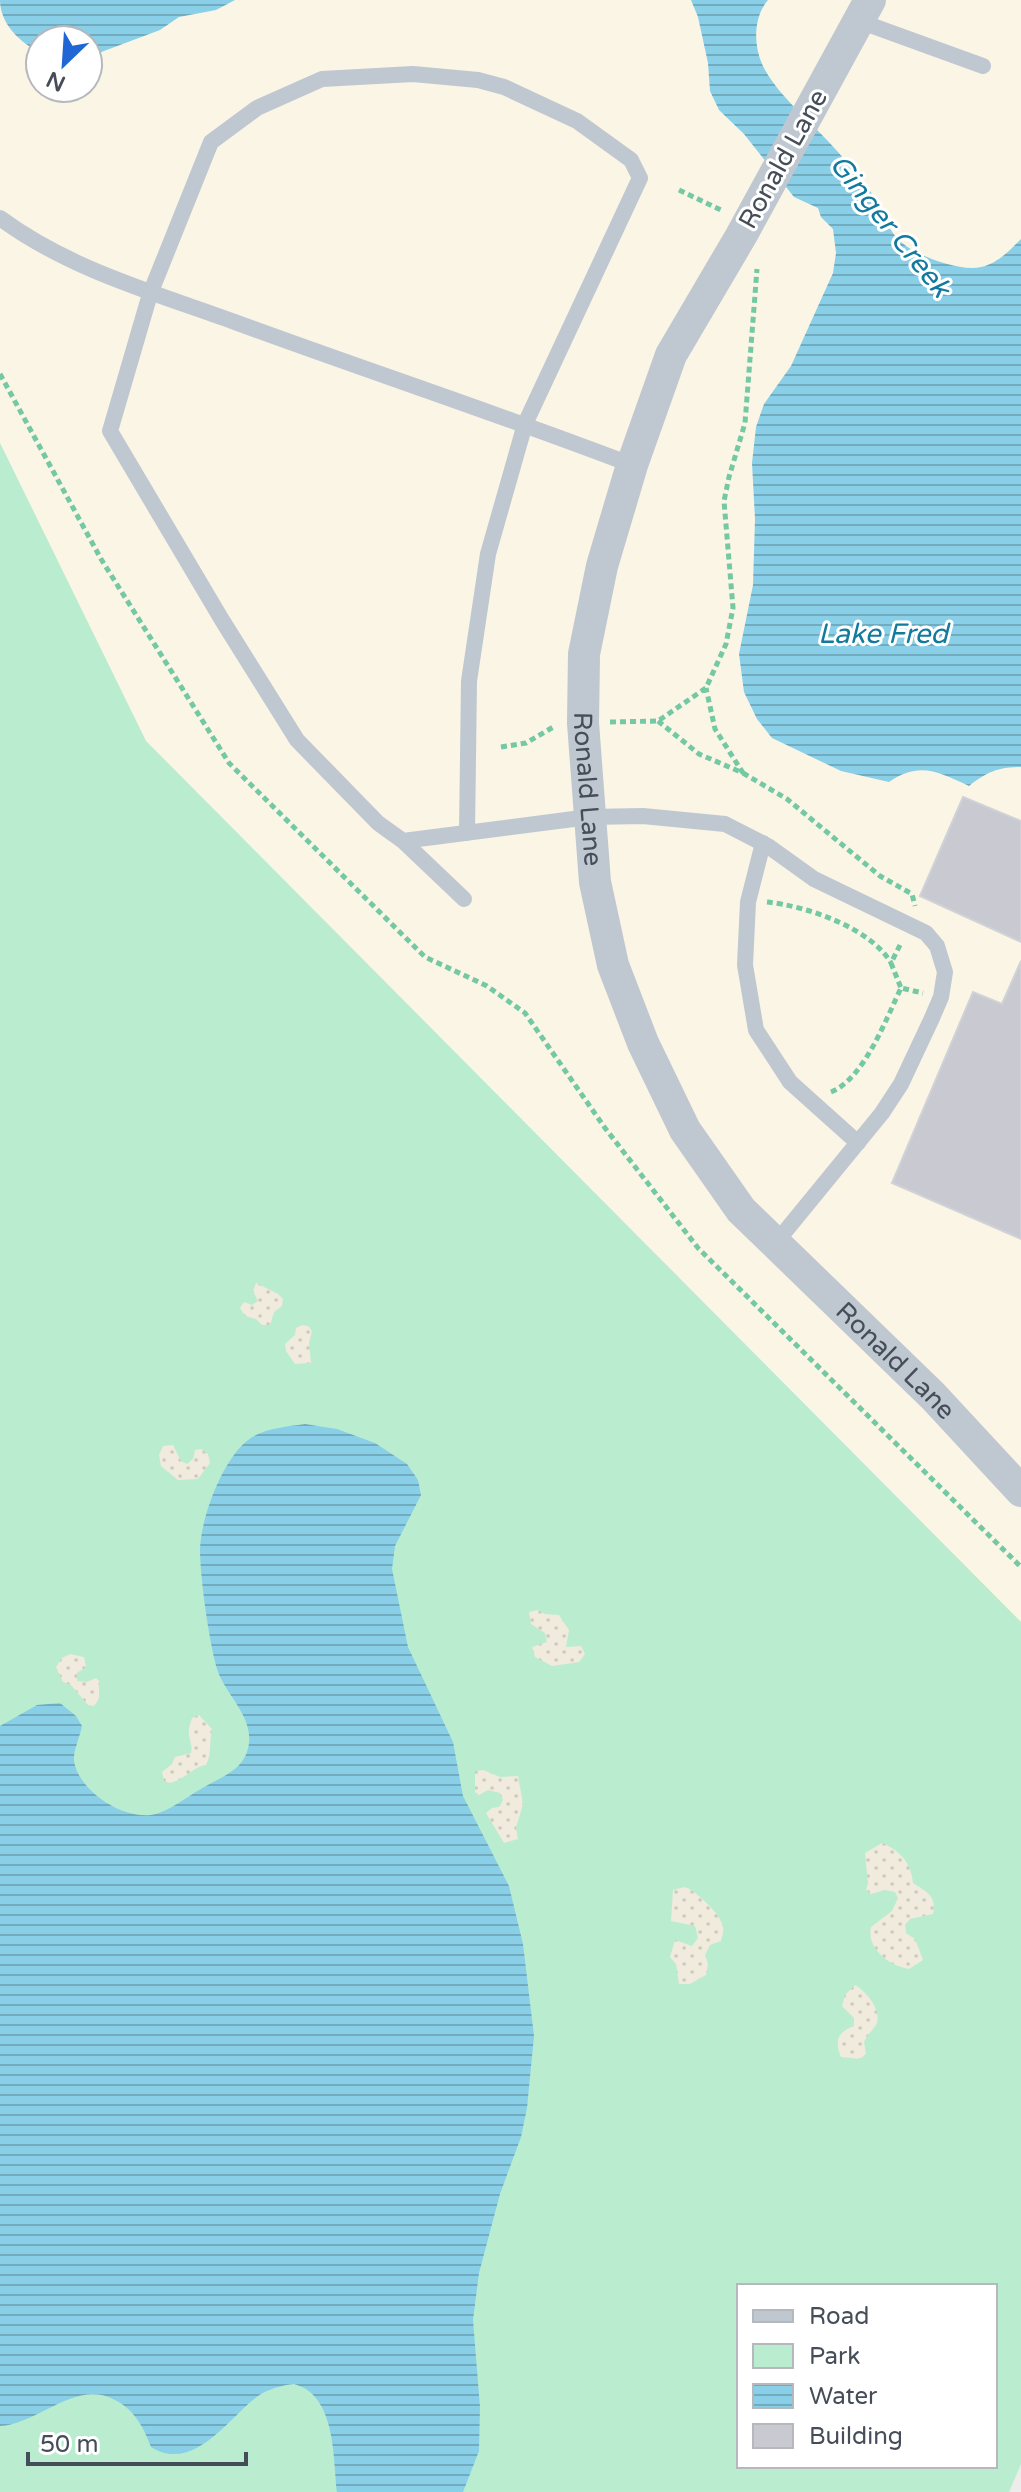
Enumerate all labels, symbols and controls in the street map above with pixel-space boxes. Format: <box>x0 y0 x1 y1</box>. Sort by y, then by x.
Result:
north arrow <box>24 24 104 104</box>
text: N <box>42 66 69 97</box>
street label: Ronald Lane <box>732 84 834 234</box>
water label: Ginger Creek <box>822 148 959 305</box>
water label: Lake Fred <box>818 617 951 651</box>
street label: Ronald Lane <box>567 712 609 867</box>
street label: Ronald Lane <box>830 1295 962 1426</box>
legend <box>737 2284 997 2468</box>
text: Road <box>809 2302 869 2331</box>
text: Park <box>809 2342 860 2371</box>
text: Water <box>809 2382 878 2411</box>
scale bar <box>28 2416 246 2466</box>
text: Building <box>809 2422 903 2451</box>
text: 50 m <box>40 2430 98 2459</box>

